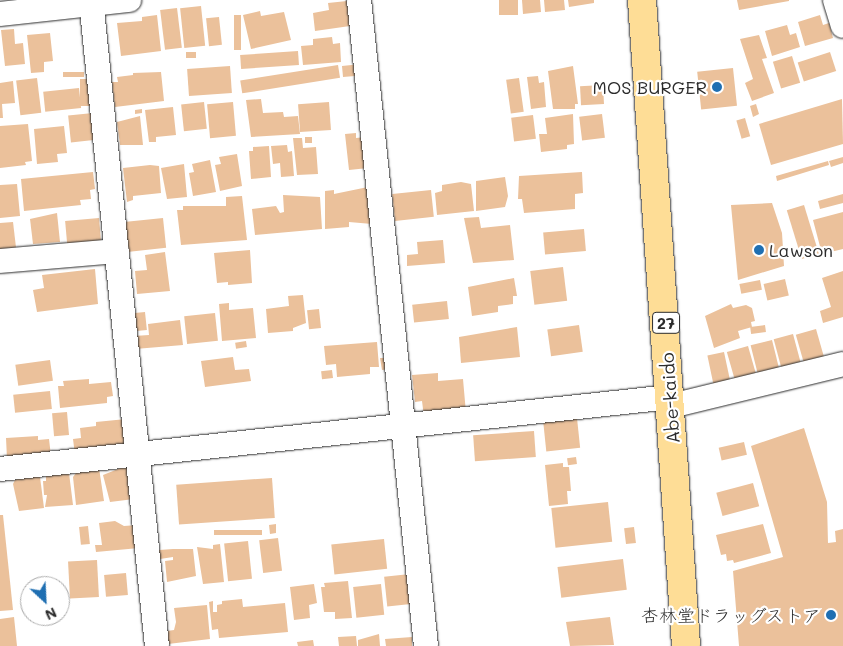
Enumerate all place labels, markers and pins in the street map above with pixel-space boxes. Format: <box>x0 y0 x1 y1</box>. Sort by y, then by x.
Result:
place label: MOS BURGER <box>593 76 707 98</box>
marker: MOS BURGER <box>711 81 723 93</box>
place label: Lawson <box>769 239 833 261</box>
marker: Lawson <box>753 244 765 256</box>
place label: 杏林堂ドラッグストア <box>641 604 821 626</box>
marker: 杏林堂ドラッグストア <box>825 609 837 621</box>

